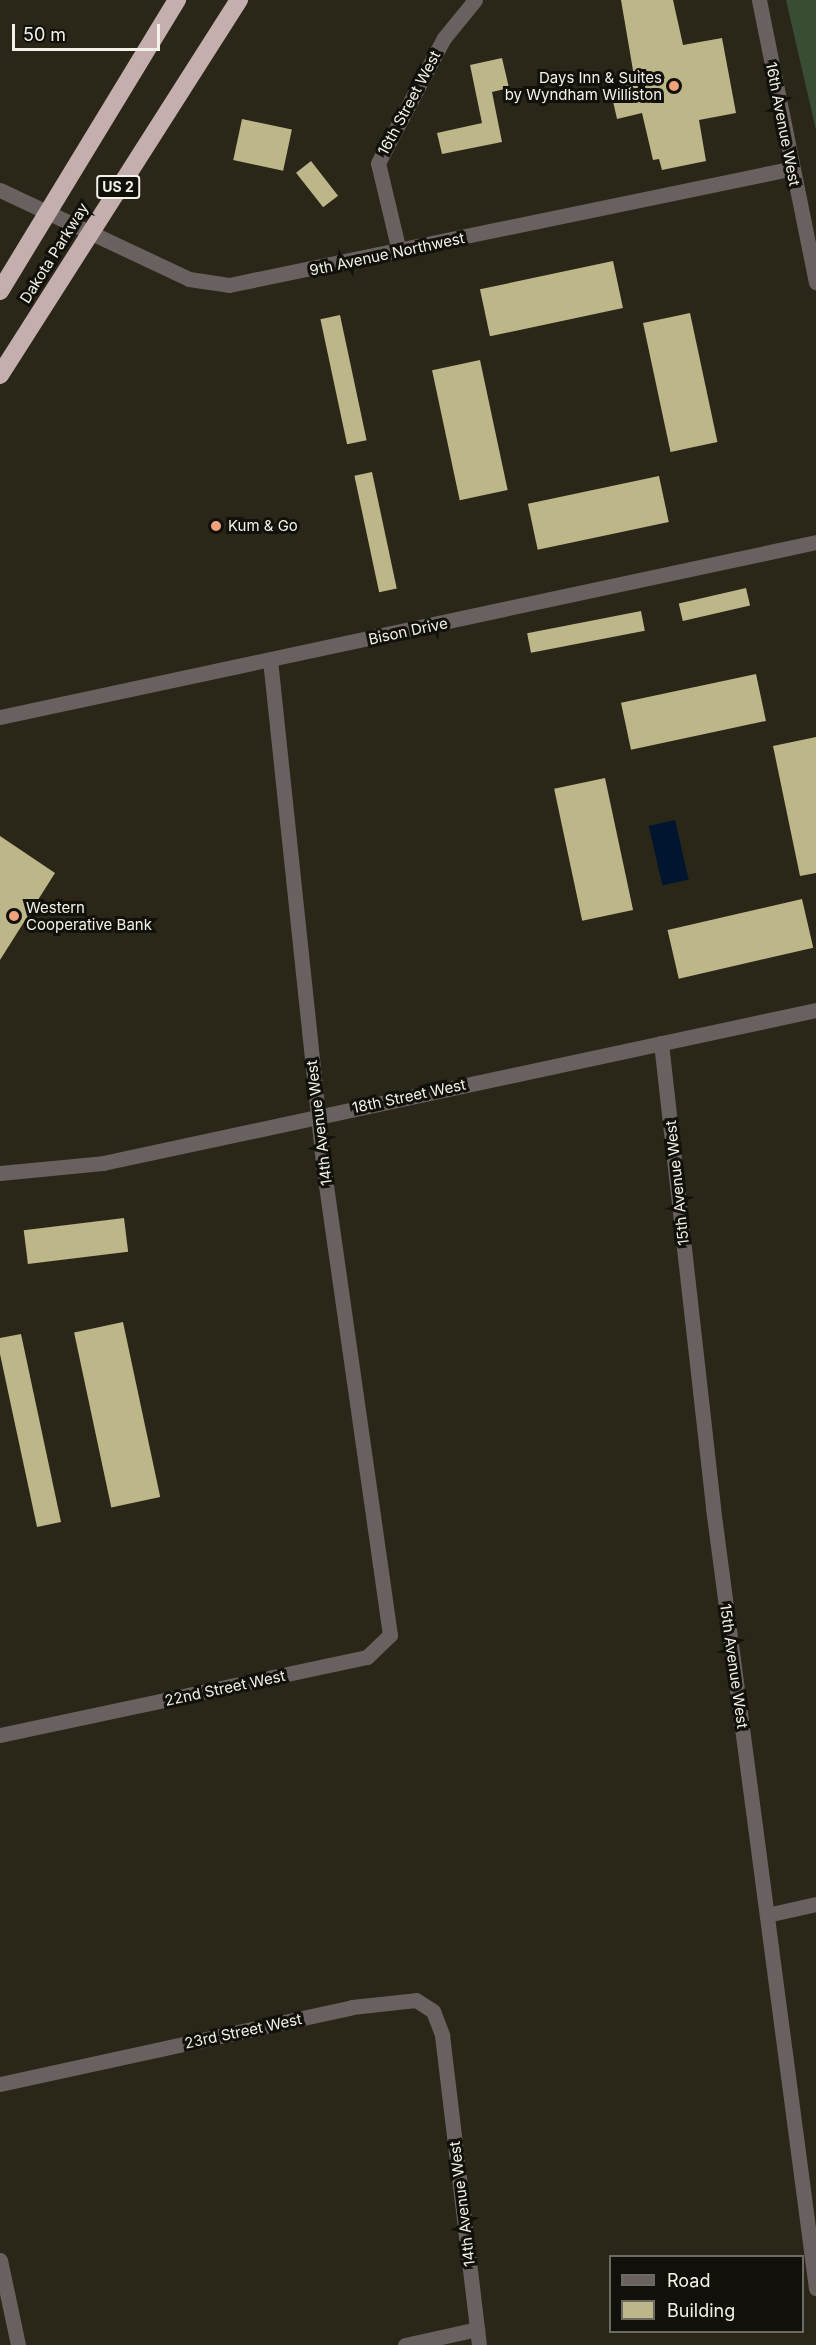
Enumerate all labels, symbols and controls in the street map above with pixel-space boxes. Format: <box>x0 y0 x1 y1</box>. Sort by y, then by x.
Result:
scale bar <box>15 12 164 50</box>
text: 50 m <box>23 24 66 45</box>
street label: 16th Street West <box>374 48 444 158</box>
street label: 16th Avenue West <box>762 60 804 188</box>
place label: Days Inn & Suites by Wyndham Williston <box>505 68 662 103</box>
marker: Days Inn & Suites by Wyndham Williston <box>667 79 681 93</box>
road number: US 2 <box>96 176 140 198</box>
street label: Dakota Parkway <box>16 200 92 306</box>
street label: 9th Avenue Northwest <box>308 229 466 279</box>
place label: Kum & Go <box>228 517 298 535</box>
marker: Kum & Go <box>209 519 223 533</box>
street label: Bison Drive <box>367 614 449 648</box>
place label: Western Cooperative Bank <box>26 898 152 933</box>
marker: Western Cooperative Bank <box>7 909 21 923</box>
street label: 14th Avenue West <box>302 1059 336 1187</box>
street label: 18th Street West <box>351 1075 467 1117</box>
street label: 15th Avenue West <box>661 1120 693 1246</box>
street label: 15th Avenue West <box>716 1603 752 1729</box>
street label: 22nd Street West <box>163 1666 287 1710</box>
street label: 23rd Street West <box>183 2010 303 2052</box>
street label: 14th Avenue West <box>445 2140 479 2268</box>
legend <box>609 2255 804 2333</box>
text: Road <box>667 2270 710 2291</box>
text: Building <box>667 2300 735 2321</box>

